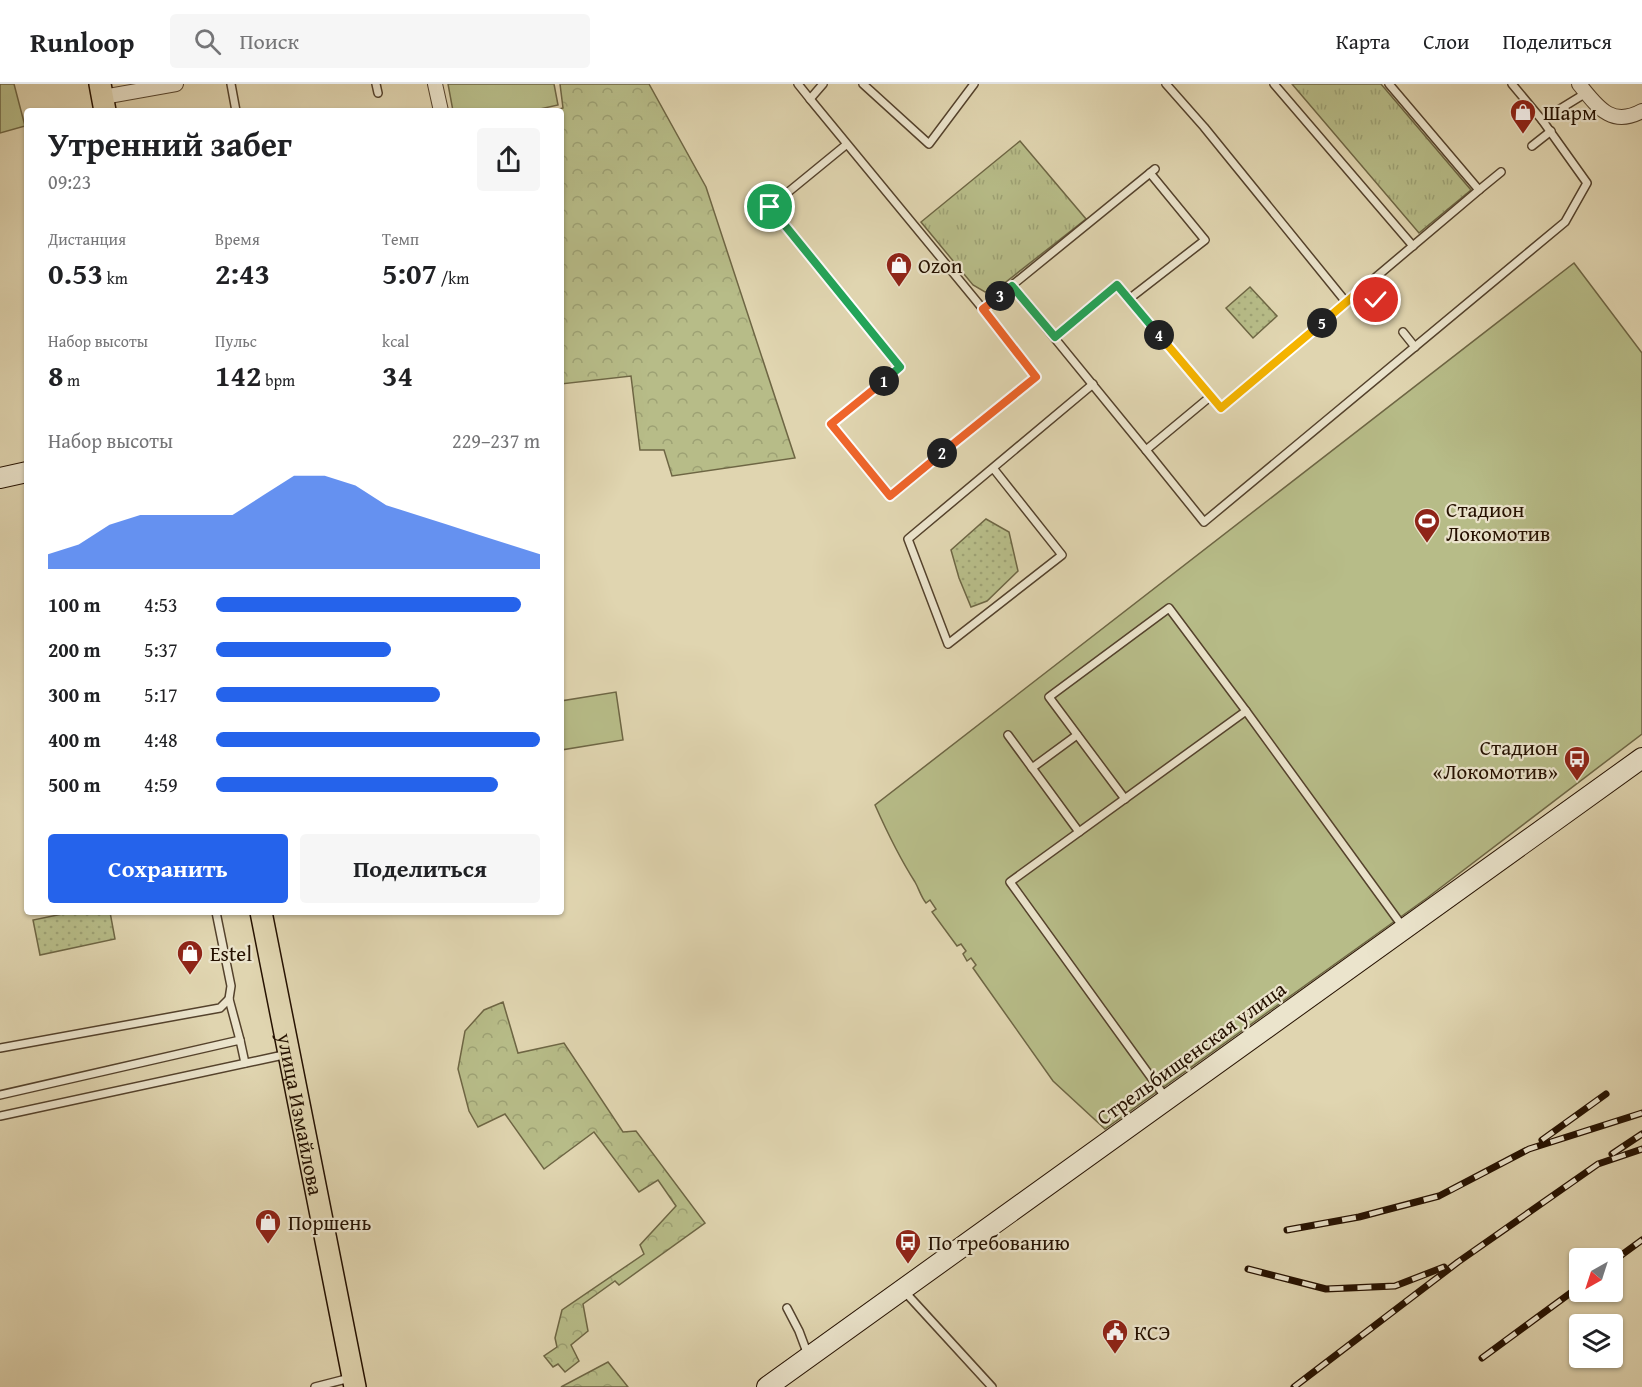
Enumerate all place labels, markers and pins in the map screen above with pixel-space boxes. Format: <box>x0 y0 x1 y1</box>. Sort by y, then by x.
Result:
shop icon: Шарм <box>1508 97 1538 135</box>
place label: Шарм <box>1543 97 1597 128</box>
pin <box>744 181 795 232</box>
shop icon: Ozon <box>884 250 914 288</box>
place label: Ozon <box>918 250 963 281</box>
pin <box>1350 274 1401 325</box>
pin: 3 <box>985 281 1015 311</box>
pin: 5 <box>1307 308 1337 338</box>
pin: 4 <box>1144 320 1174 350</box>
pin: 1 <box>869 366 899 396</box>
pin: 2 <box>927 438 957 468</box>
place label: Стадион Локомотив <box>1446 494 1550 549</box>
sports icon: Стадион Локомотив <box>1412 506 1442 544</box>
place label: Стадион «Локомотив» <box>1433 732 1558 787</box>
bus stop icon: Стадион «Локомотив» <box>1562 744 1592 782</box>
shop icon: Estel <box>175 938 205 976</box>
place label: Estel <box>210 938 252 969</box>
shop icon: Поршень <box>253 1207 283 1245</box>
place label: Поршень <box>288 1207 372 1238</box>
bus stop icon: По требованию <box>893 1227 923 1265</box>
place label: По требованию <box>928 1227 1070 1258</box>
public building icon: КСЭ <box>1100 1317 1130 1355</box>
place label: КСЭ <box>1134 1317 1170 1348</box>

